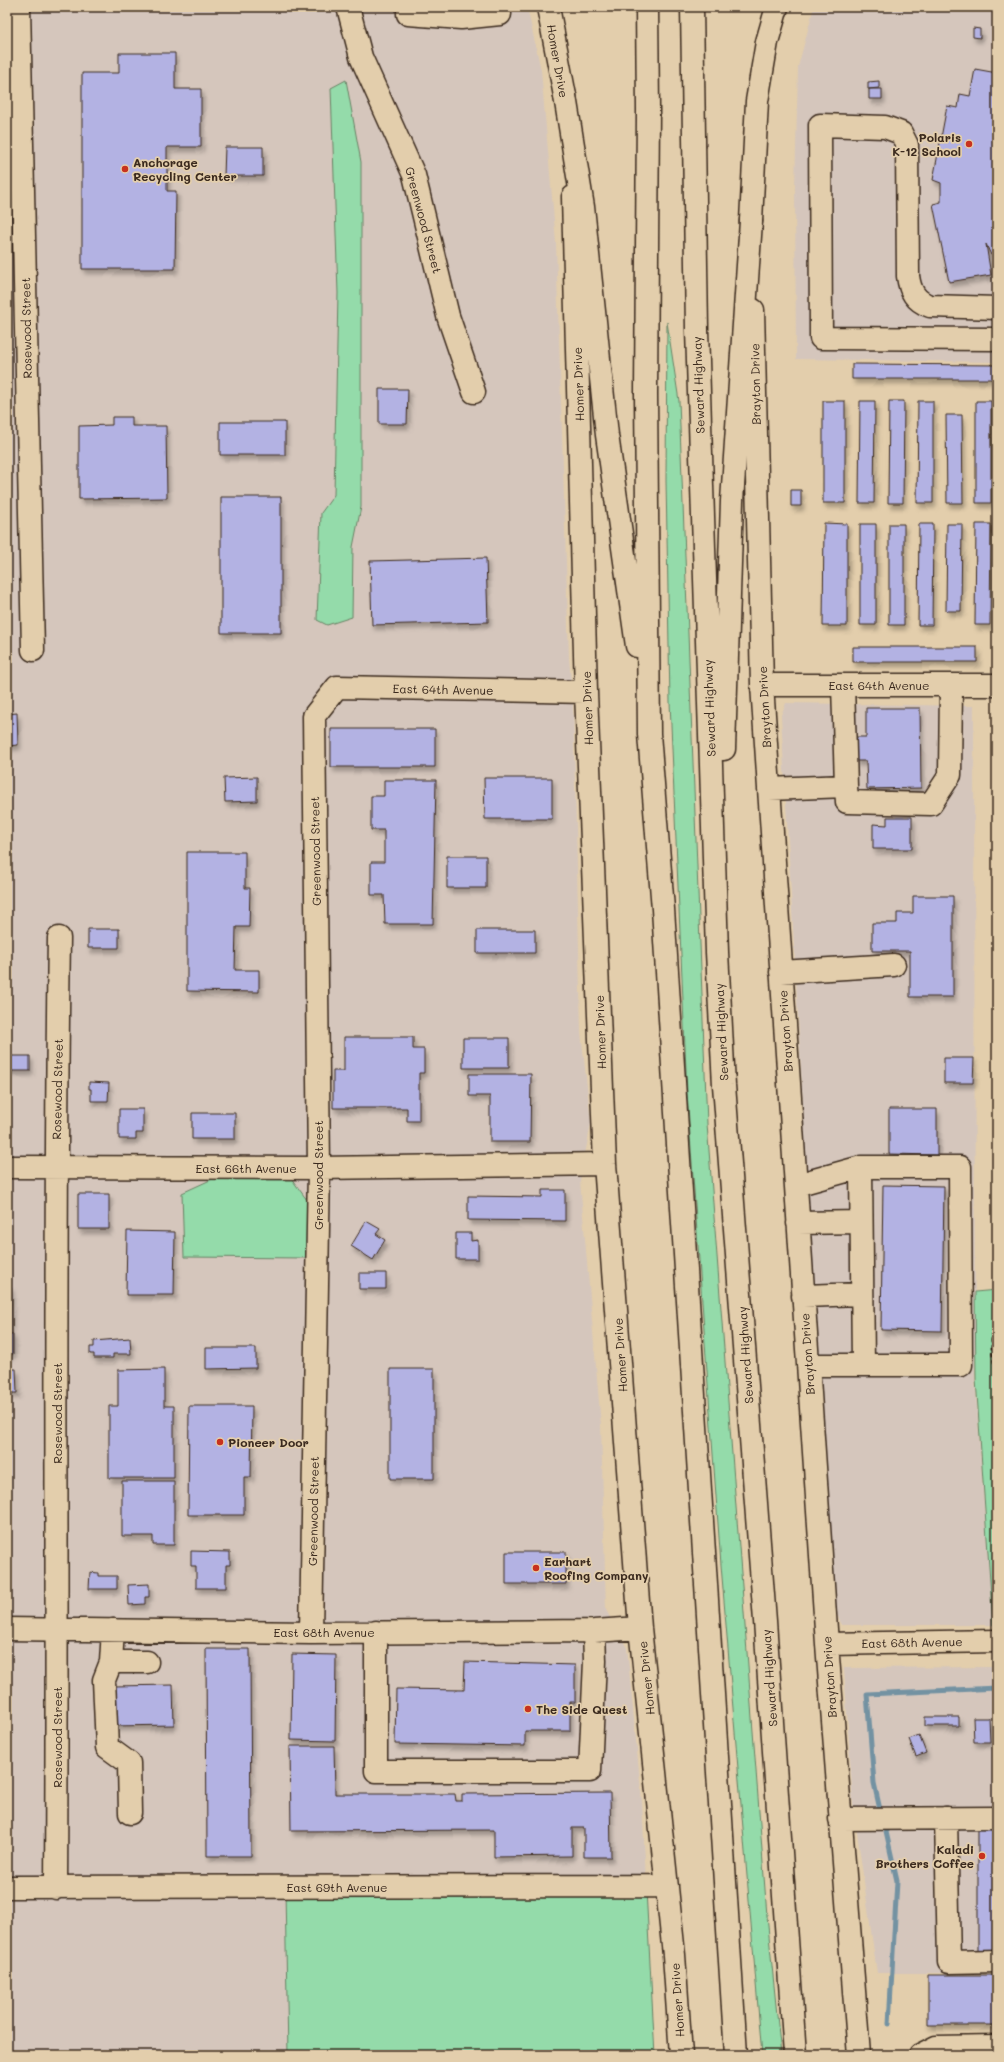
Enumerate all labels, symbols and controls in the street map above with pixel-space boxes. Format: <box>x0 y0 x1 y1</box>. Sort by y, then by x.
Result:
street label: Homer Drive <box>544 23 572 99</box>
place label: Polaris K-12 School <box>892 129 961 159</box>
marker: Polaris K-12 School <box>964 139 974 149</box>
place label: Anchorage Recycling Center <box>133 154 237 184</box>
marker: Anchorage Recycling Center <box>120 164 130 174</box>
street label: Greenwood Street <box>402 165 446 275</box>
street label: Rosewood Street <box>17 277 35 379</box>
street label: Seward Highway <box>688 336 708 434</box>
street label: Brayton Drive <box>746 343 764 425</box>
street label: Homer Drive <box>569 347 587 421</box>
street label: Seward Highway <box>699 659 719 757</box>
street label: Brayton Drive <box>754 666 774 748</box>
street label: Homer Drive <box>578 671 596 745</box>
street label: East 64th Avenue <box>828 677 930 693</box>
street label: East 64th Avenue <box>392 680 494 698</box>
street label: Greenwood Street <box>306 796 324 906</box>
street label: Seward Highway <box>710 983 732 1081</box>
street label: Brayton Drive <box>774 990 796 1072</box>
street label: Homer Drive <box>591 995 609 1069</box>
street label: Rosewood Street <box>48 1038 66 1140</box>
street label: Greenwood Street <box>310 1120 326 1230</box>
street label: East 66th Avenue <box>195 1160 297 1176</box>
street label: Seward Highway <box>734 1306 756 1404</box>
street label: Brayton Drive <box>796 1313 818 1395</box>
street label: Homer Drive <box>609 1317 631 1393</box>
street label: Rosewood Street <box>49 1362 65 1464</box>
place label: Pioneer Door <box>228 1434 309 1450</box>
marker: Pioneer Door <box>215 1437 225 1447</box>
street label: Greenwood Street <box>304 1456 322 1566</box>
place label: Earhart Roofing Company <box>544 1553 649 1583</box>
marker: Earhart Roofing Company <box>531 1563 541 1573</box>
street label: East 68th Avenue <box>273 1624 375 1640</box>
street label: Seward Highway <box>758 1629 780 1727</box>
street label: East 68th Avenue <box>861 1633 963 1651</box>
street label: Brayton Drive <box>818 1636 840 1718</box>
street label: Homer Drive <box>634 1640 658 1716</box>
street label: Rosewood Street <box>49 1686 65 1788</box>
place label: The Side Quest <box>536 1701 627 1717</box>
marker: The Side Quest <box>523 1704 533 1714</box>
place label: Kaladi Brothers Coffee <box>876 1841 974 1871</box>
marker: Kaladi Brothers Coffee <box>977 1851 987 1861</box>
street label: East 69th Avenue <box>286 1879 388 1895</box>
street label: Homer Drive <box>666 1962 688 2038</box>

